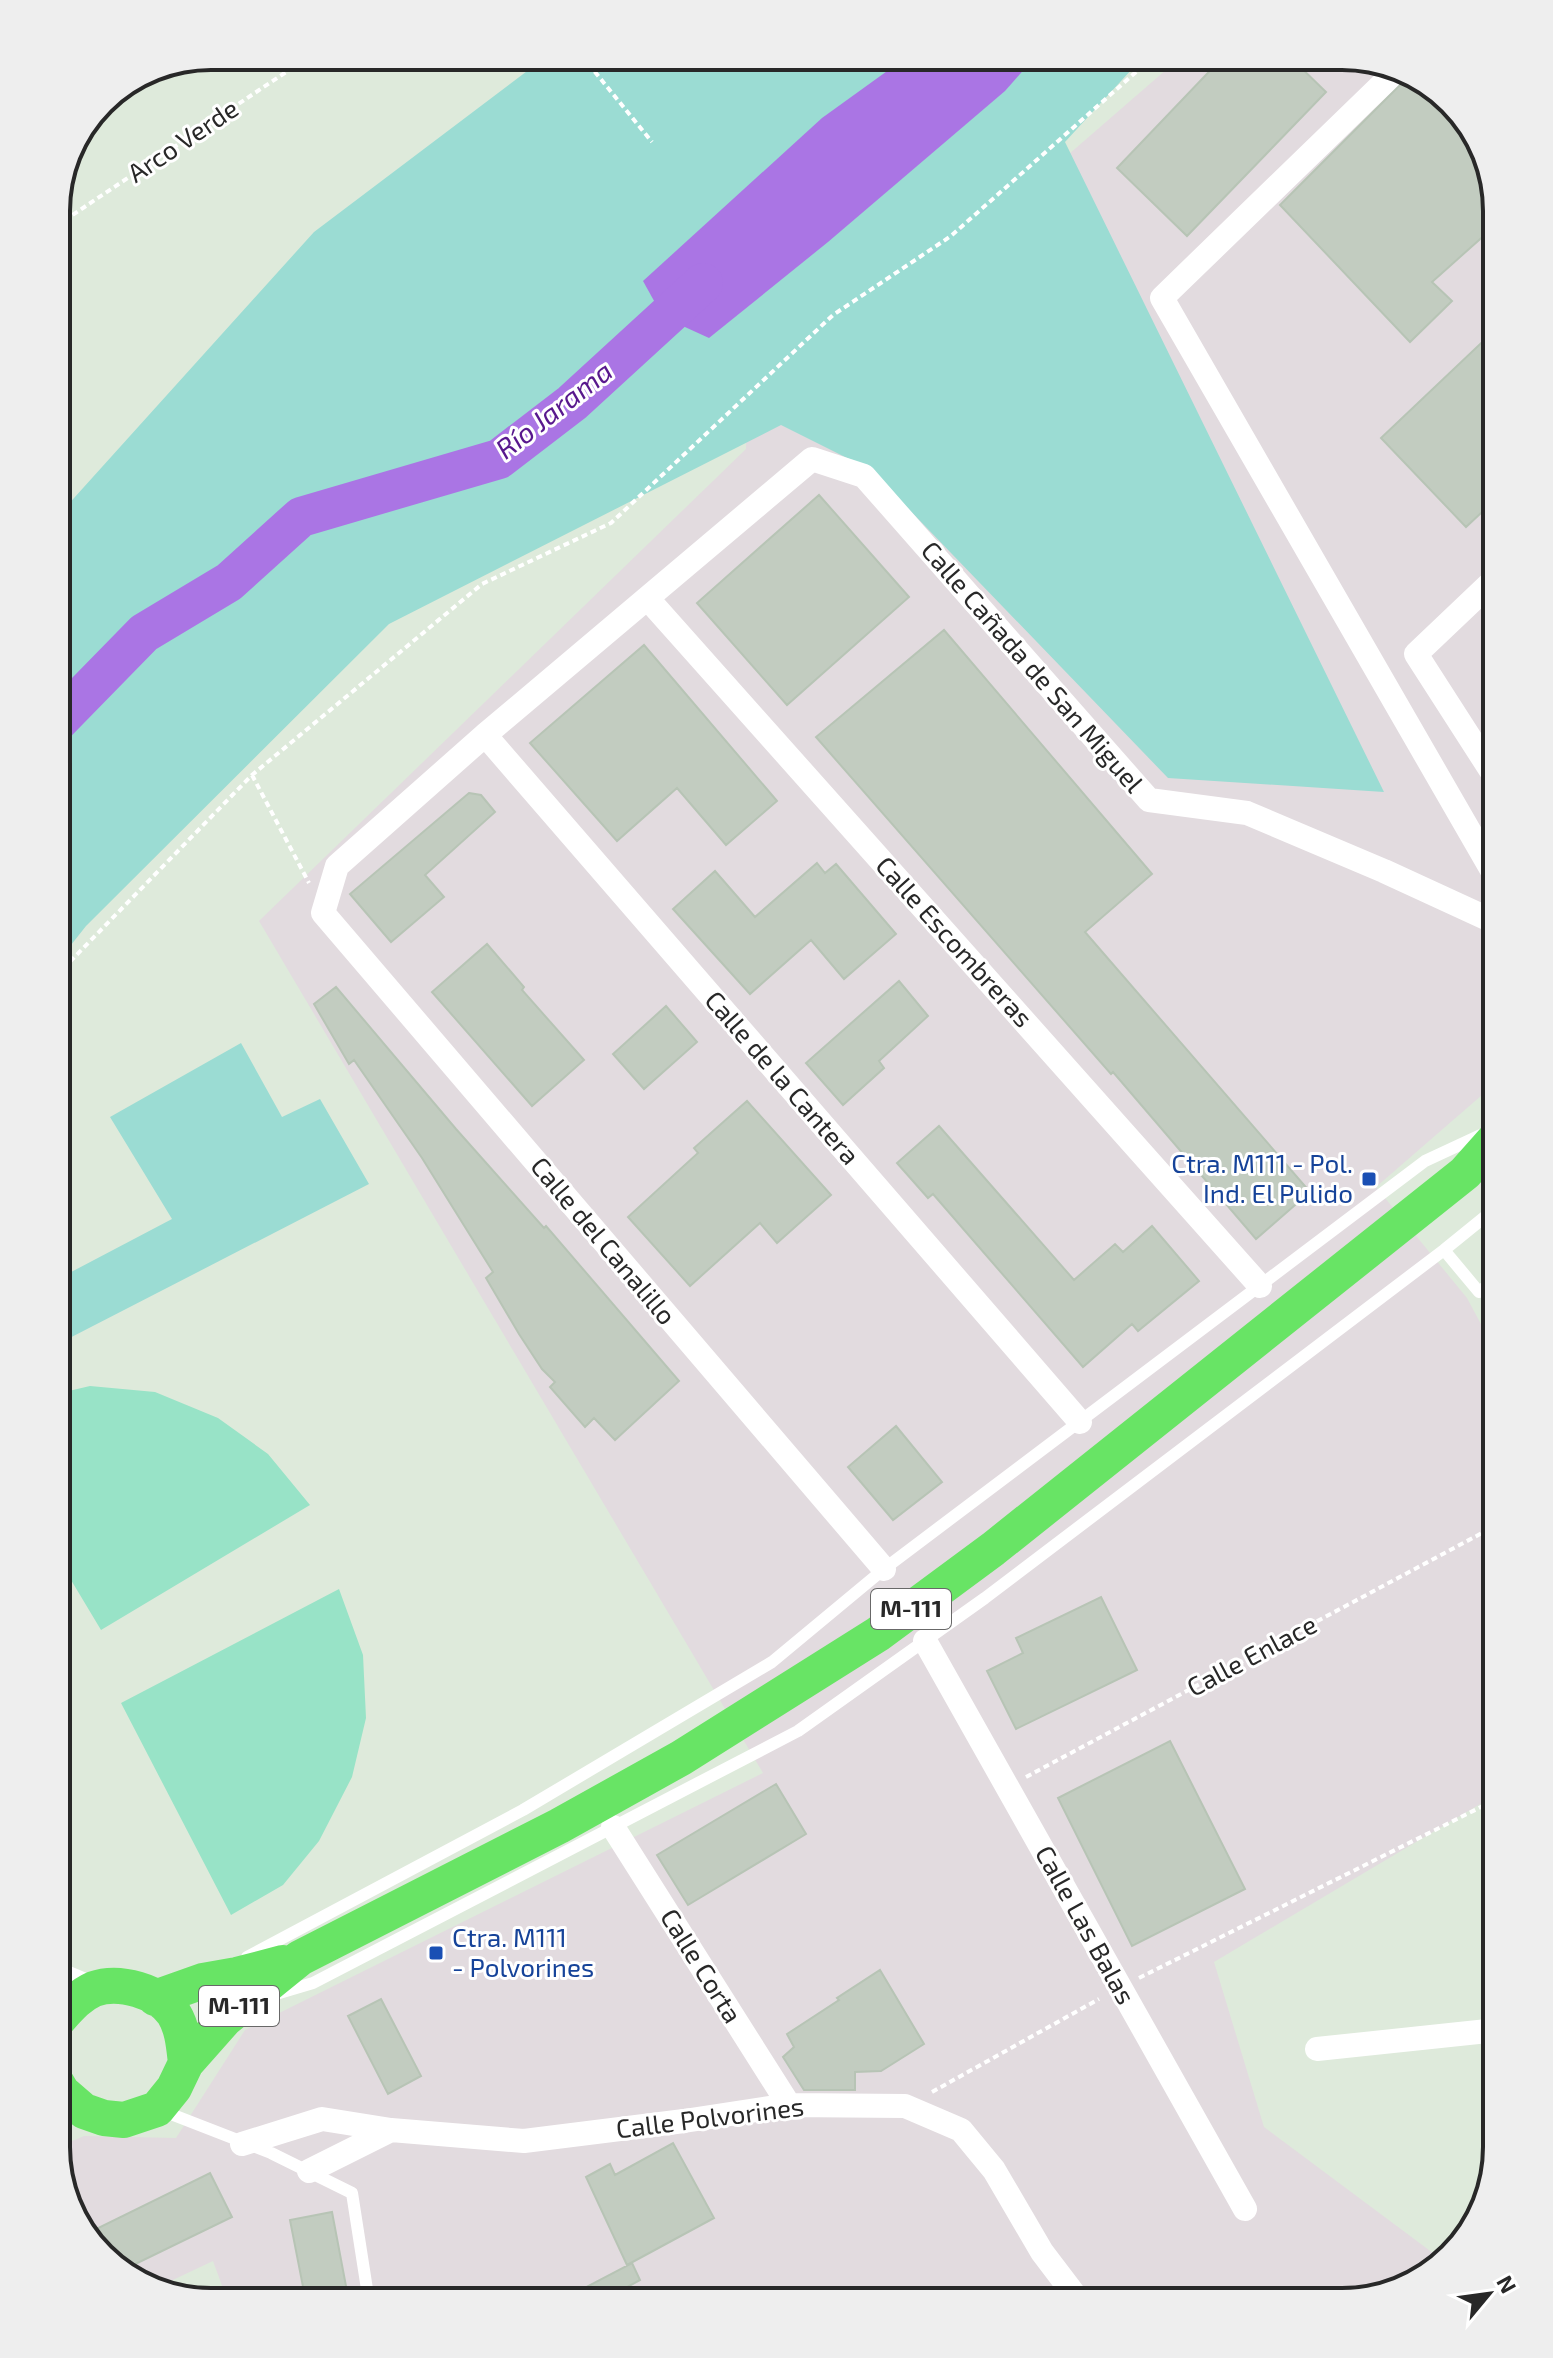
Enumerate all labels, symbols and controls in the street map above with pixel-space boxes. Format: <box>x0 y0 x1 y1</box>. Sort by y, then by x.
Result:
street label: Arco Verde <box>121 92 243 188</box>
water label: Río Jarama <box>488 353 618 465</box>
street label: Calle Cañada de San Miguel <box>916 534 1151 798</box>
street label: Calle Escombreras <box>870 849 1040 1033</box>
street label: Calle de la Cantera <box>699 984 867 1170</box>
place label: Ctra. M111 - Pol. Ind. El Pulido <box>1171 1147 1353 1208</box>
street label: Calle del Canalillo <box>525 1150 683 1330</box>
marker: Ctra. M111 - Pol. Ind. El Pulido <box>1360 1170 1378 1188</box>
road number: M-111 <box>871 1589 951 1629</box>
street label: Calle Enlace <box>1181 1608 1321 1702</box>
street label: Calle Las Balas <box>1030 1840 1143 2009</box>
street label: Calle Corta <box>655 1903 749 2028</box>
place label: Ctra. M111 - Polvorines <box>452 1921 594 1982</box>
marker: Ctra. M111 - Polvorines <box>427 1944 445 1962</box>
road number: M-111 <box>199 1986 279 2026</box>
street label: Calle Polvorines <box>614 2090 805 2143</box>
north arrow <box>1449 2254 1529 2334</box>
text: N <box>1492 2271 1523 2297</box>

